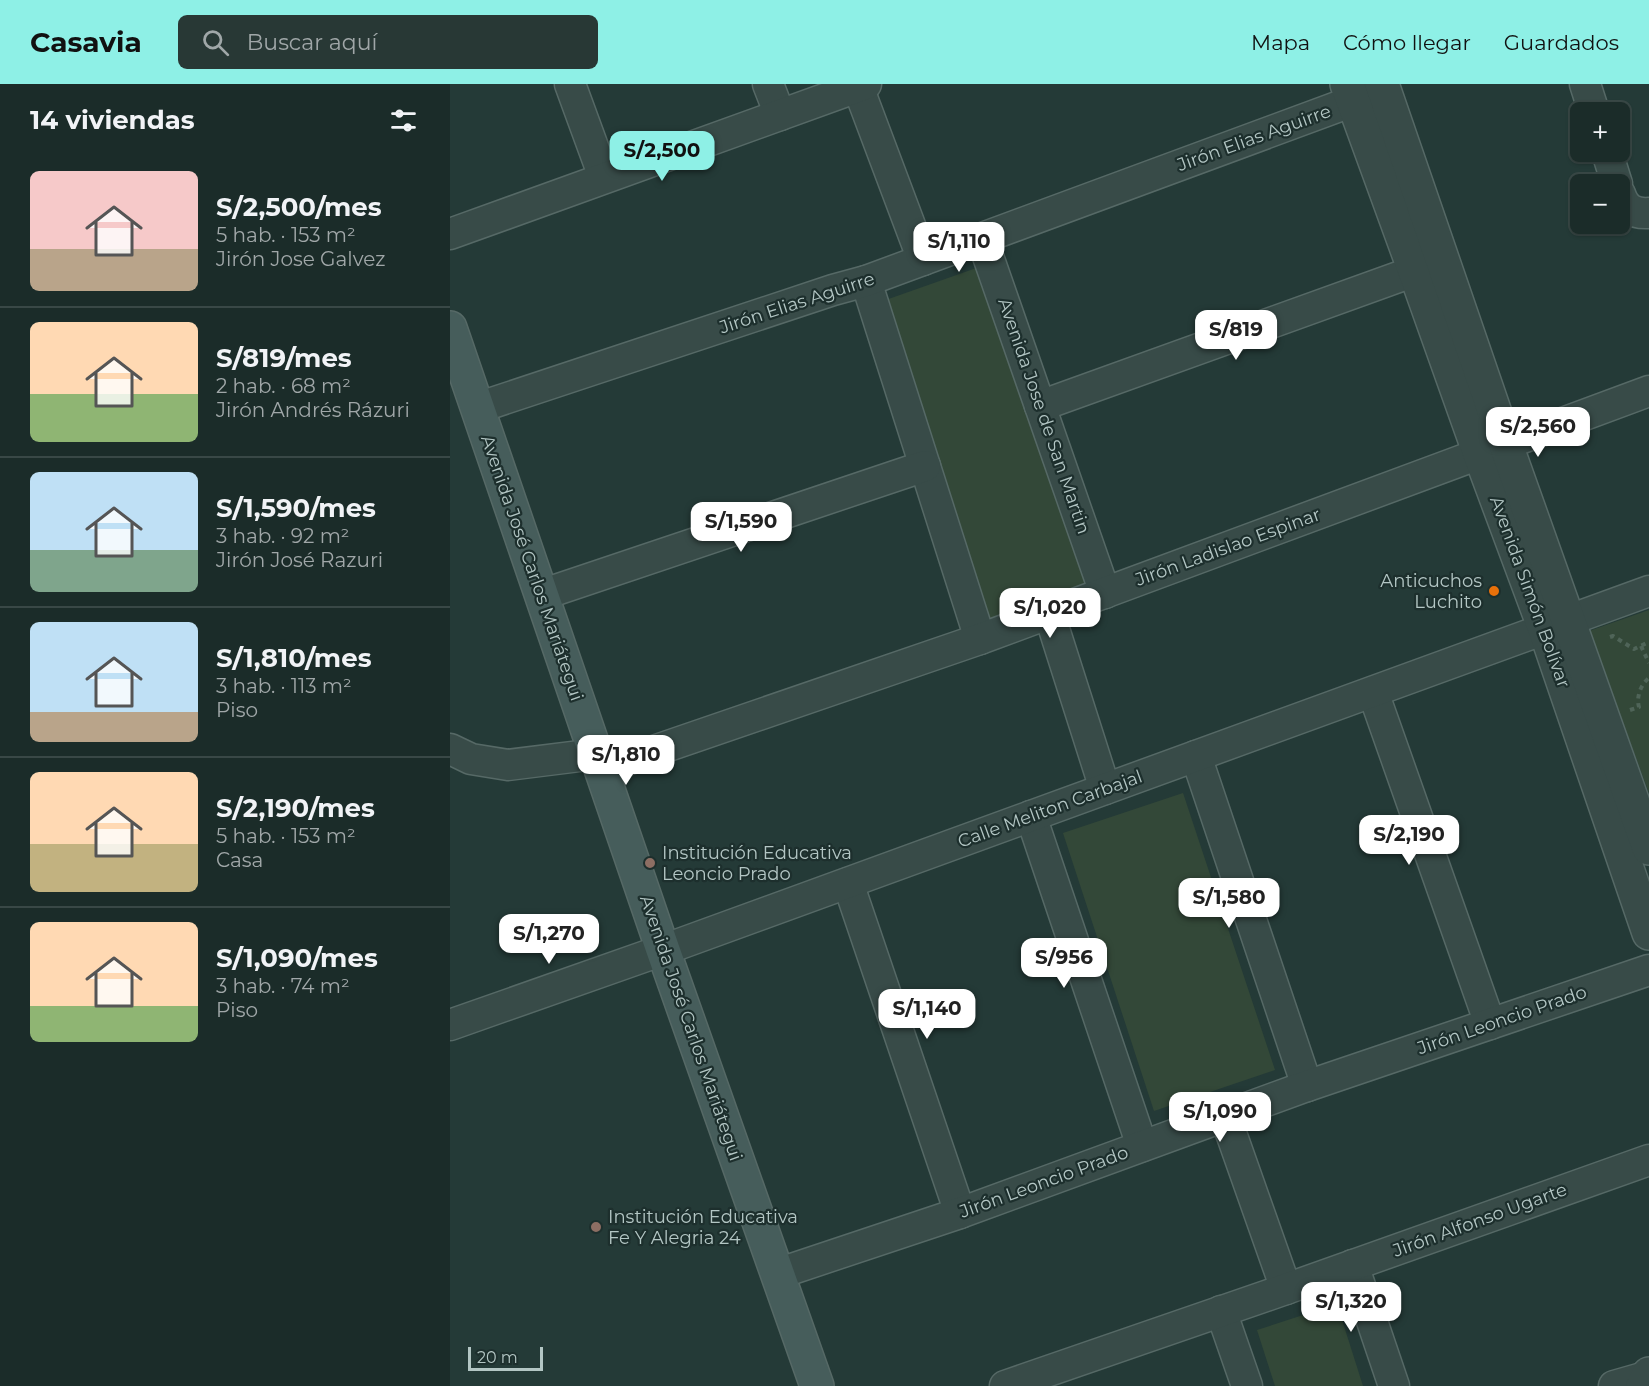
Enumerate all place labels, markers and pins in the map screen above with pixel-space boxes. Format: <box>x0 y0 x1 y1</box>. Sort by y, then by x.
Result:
pin: S/2,500 <box>607 131 717 182</box>
pin: S/1,110 <box>904 222 1014 273</box>
pin: S/819 <box>1194 310 1278 361</box>
pin: S/2,560 <box>1483 407 1593 458</box>
pin: S/1,590 <box>686 502 796 553</box>
place label: Anticuchos Luchito <box>1380 570 1482 613</box>
marker: Anticuchos Luchito <box>1487 584 1501 598</box>
pin: S/1,020 <box>995 588 1105 639</box>
pin: S/1,810 <box>571 735 681 786</box>
pin: S/2,190 <box>1354 815 1464 866</box>
place label: Institución Educativa Leoncio Prado <box>662 842 852 885</box>
marker: Institución Educativa Leoncio Prado <box>643 856 657 870</box>
pin: S/1,580 <box>1174 878 1284 929</box>
pin: S/1,270 <box>494 914 604 965</box>
pin: S/956 <box>1022 938 1106 989</box>
pin: S/1,140 <box>872 989 982 1040</box>
pin: S/1,090 <box>1165 1092 1275 1143</box>
place label: Institución Educativa Fe Y Alegria 24 <box>608 1206 798 1249</box>
marker: Institución Educativa Fe Y Alegria 24 <box>589 1220 603 1234</box>
pin: S/1,320 <box>1296 1282 1406 1333</box>

